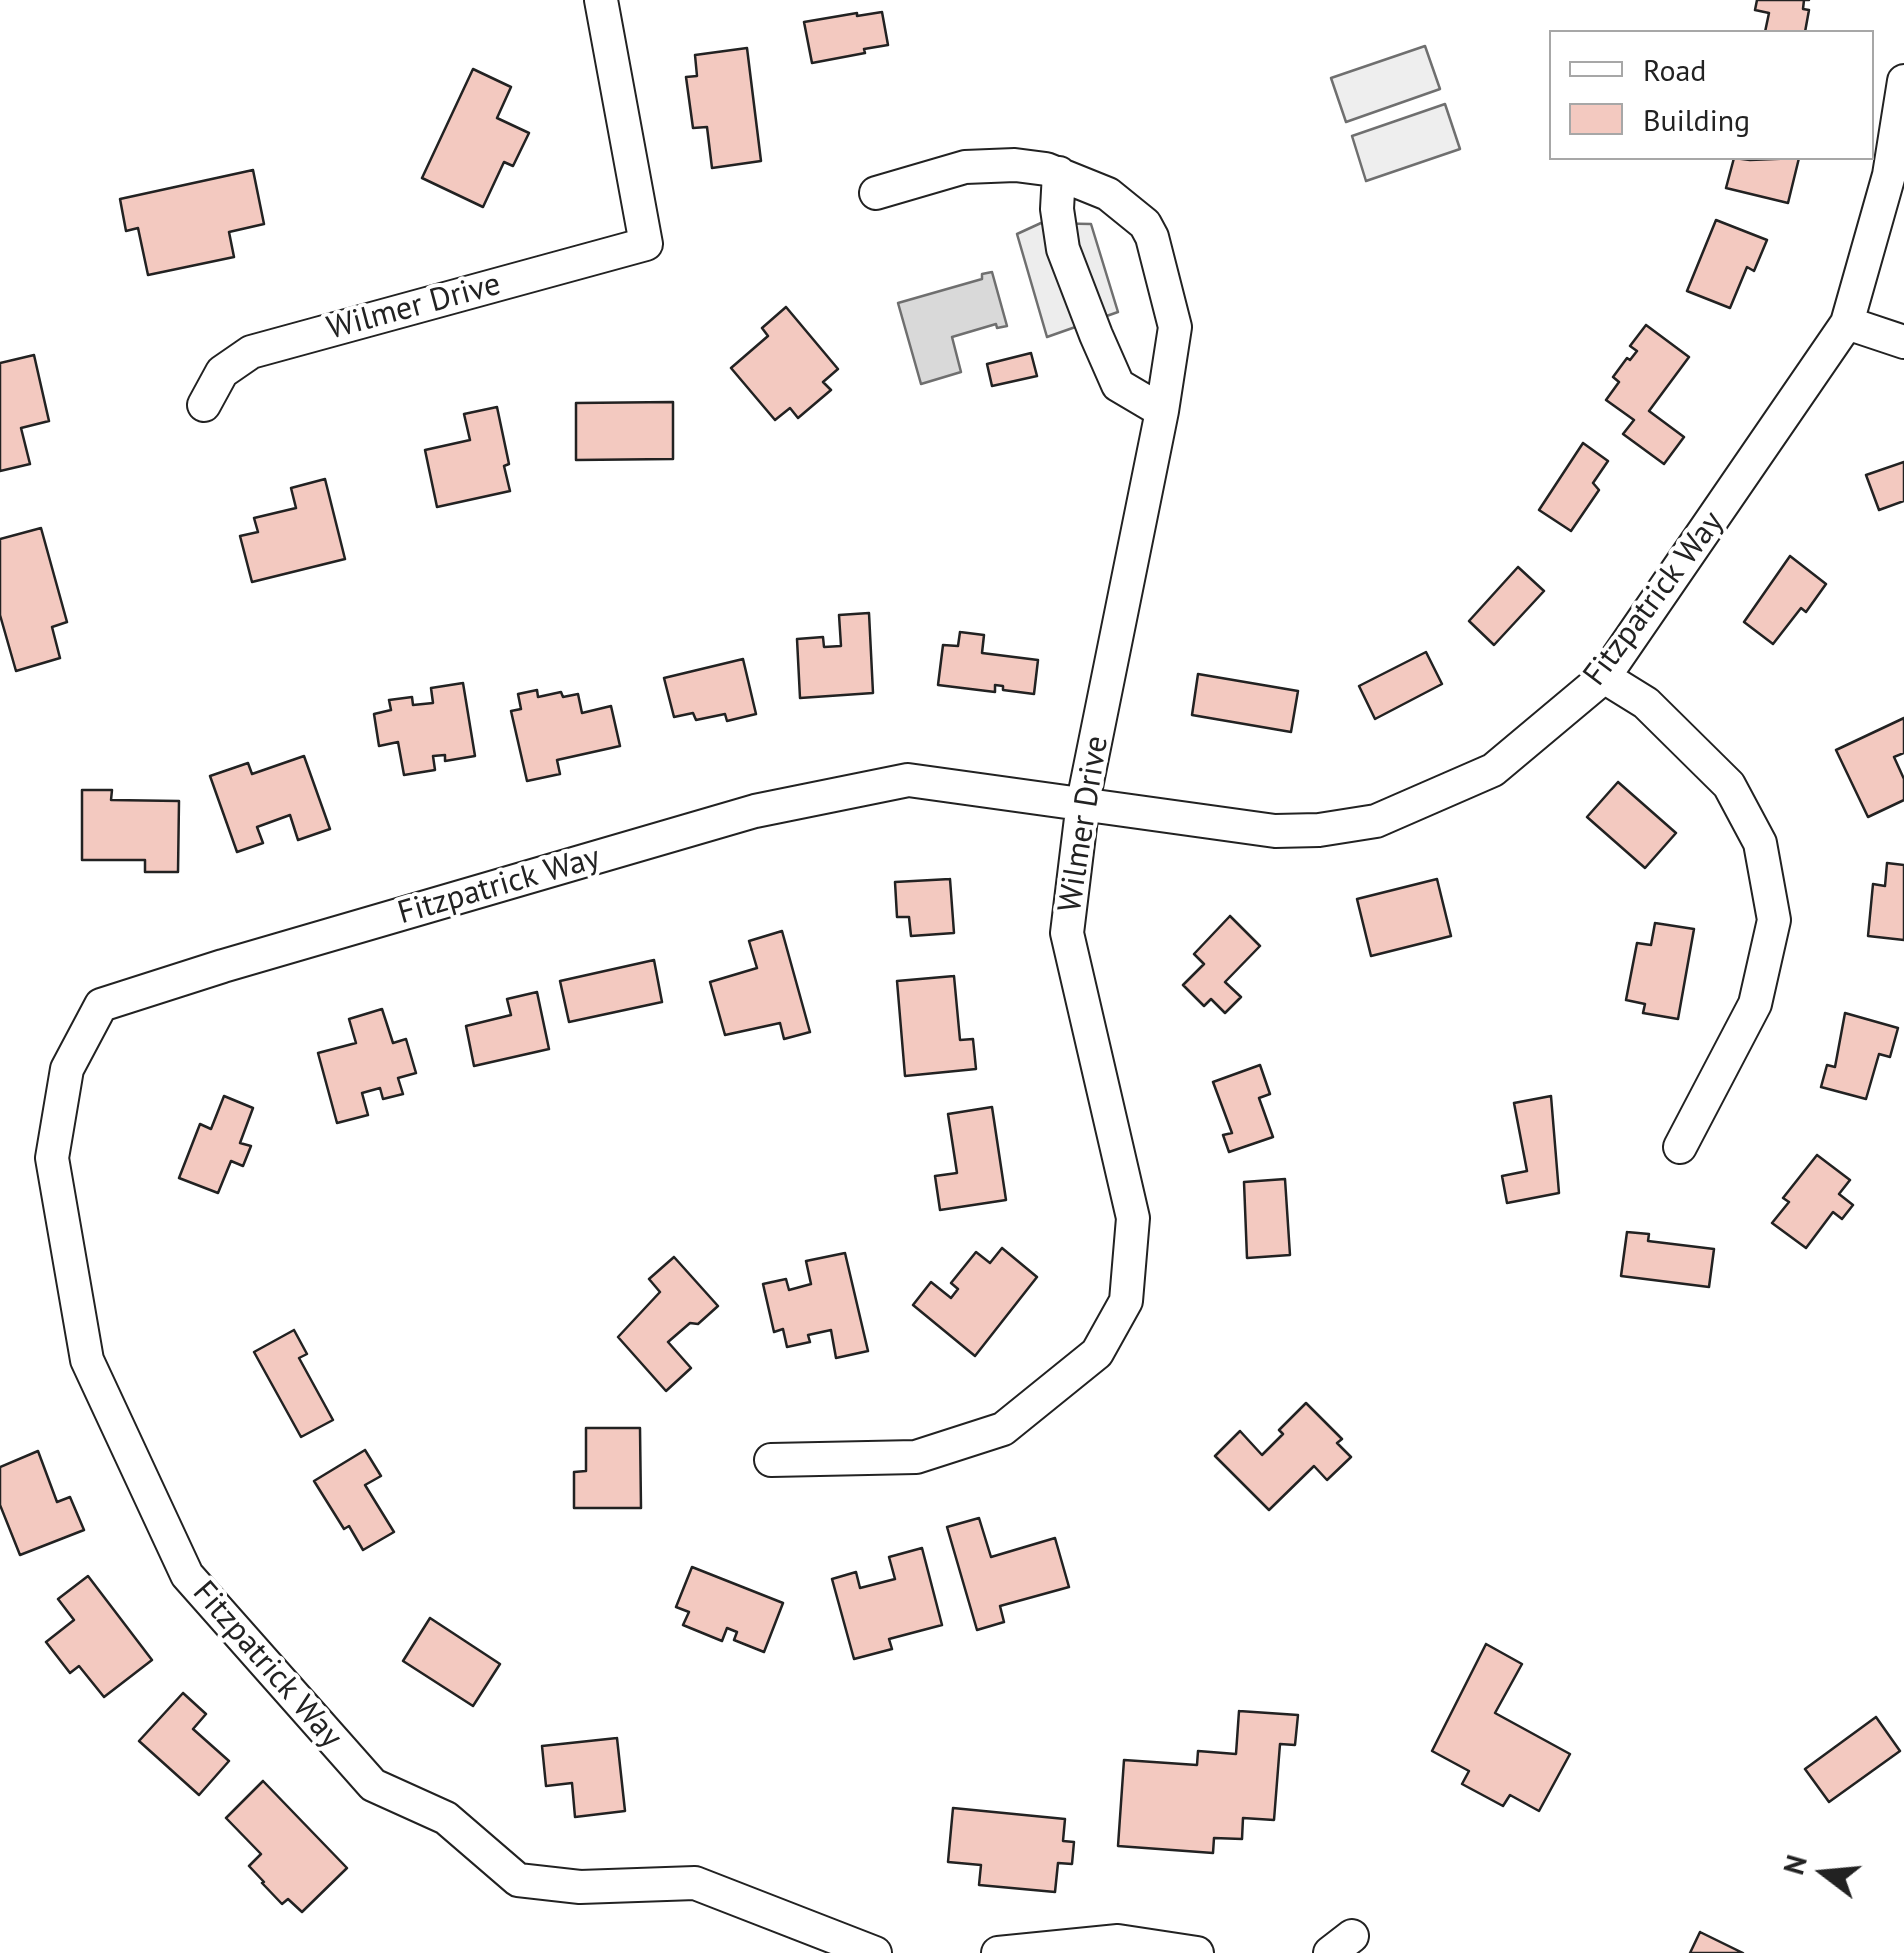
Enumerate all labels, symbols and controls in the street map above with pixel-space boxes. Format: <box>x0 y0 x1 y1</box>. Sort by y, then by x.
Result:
legend <box>1549 30 1874 160</box>
text: Road <box>1643 50 1707 89</box>
text: Building <box>1643 100 1750 139</box>
street label: Wilmer Drive <box>323 265 505 349</box>
street label: Fitzpatrick Way <box>1576 504 1732 694</box>
street label: Wilmer Drive <box>1051 733 1117 915</box>
street label: Fitzpatrick Way <box>394 839 604 933</box>
street label: Fitzpatrick Way <box>184 1574 350 1756</box>
north arrow <box>1774 1823 1874 1923</box>
text: N <box>1774 1851 1815 1879</box>

